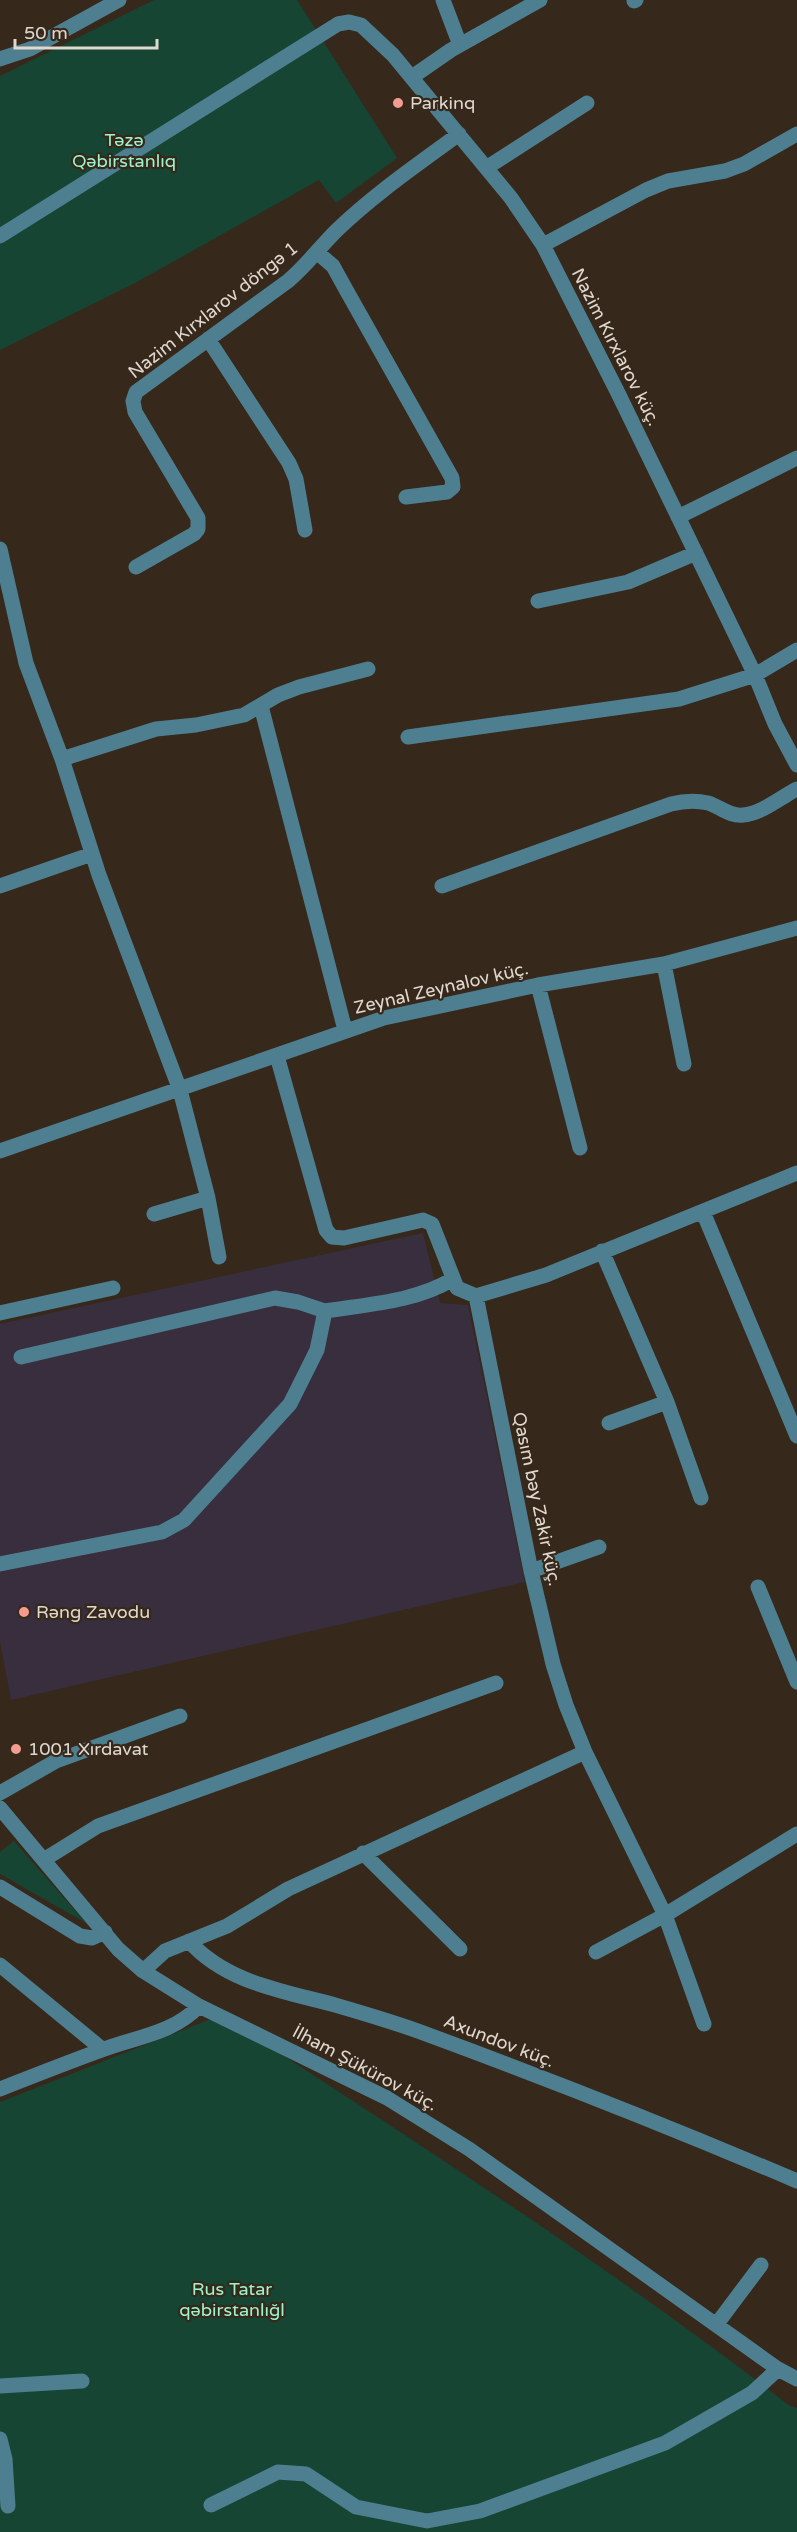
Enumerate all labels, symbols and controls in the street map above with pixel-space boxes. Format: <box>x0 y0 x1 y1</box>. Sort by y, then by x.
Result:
scale bar <box>15 12 158 50</box>
text: 50 m <box>24 22 68 44</box>
place label: Parkinq <box>410 92 475 114</box>
marker: Parkinq <box>391 96 405 110</box>
park label: Təzə Qəbirstanlıq <box>72 129 176 172</box>
street label: Nazim Kırxlarov döngə 1 <box>124 237 302 383</box>
street label: Nazim Kırxlarov küç. <box>567 265 665 429</box>
street label: Zeynal Zeynalov küç. <box>352 957 530 1019</box>
street label: Qasım bəy Zakir küç. <box>508 1410 566 1588</box>
place label: Rəng Zavodu <box>36 1601 150 1623</box>
marker: Rəng Zavodu <box>17 1605 31 1619</box>
place label: 1001 Xırdavat <box>28 1738 149 1760</box>
marker: 1001 Xırdavat <box>9 1742 23 1756</box>
street label: Axundov küç. <box>441 2010 557 2072</box>
street label: İlham Şükürov küç. <box>289 2020 441 2116</box>
park label: Rus Tatar qəbirstanlığl <box>179 2278 285 2321</box>

